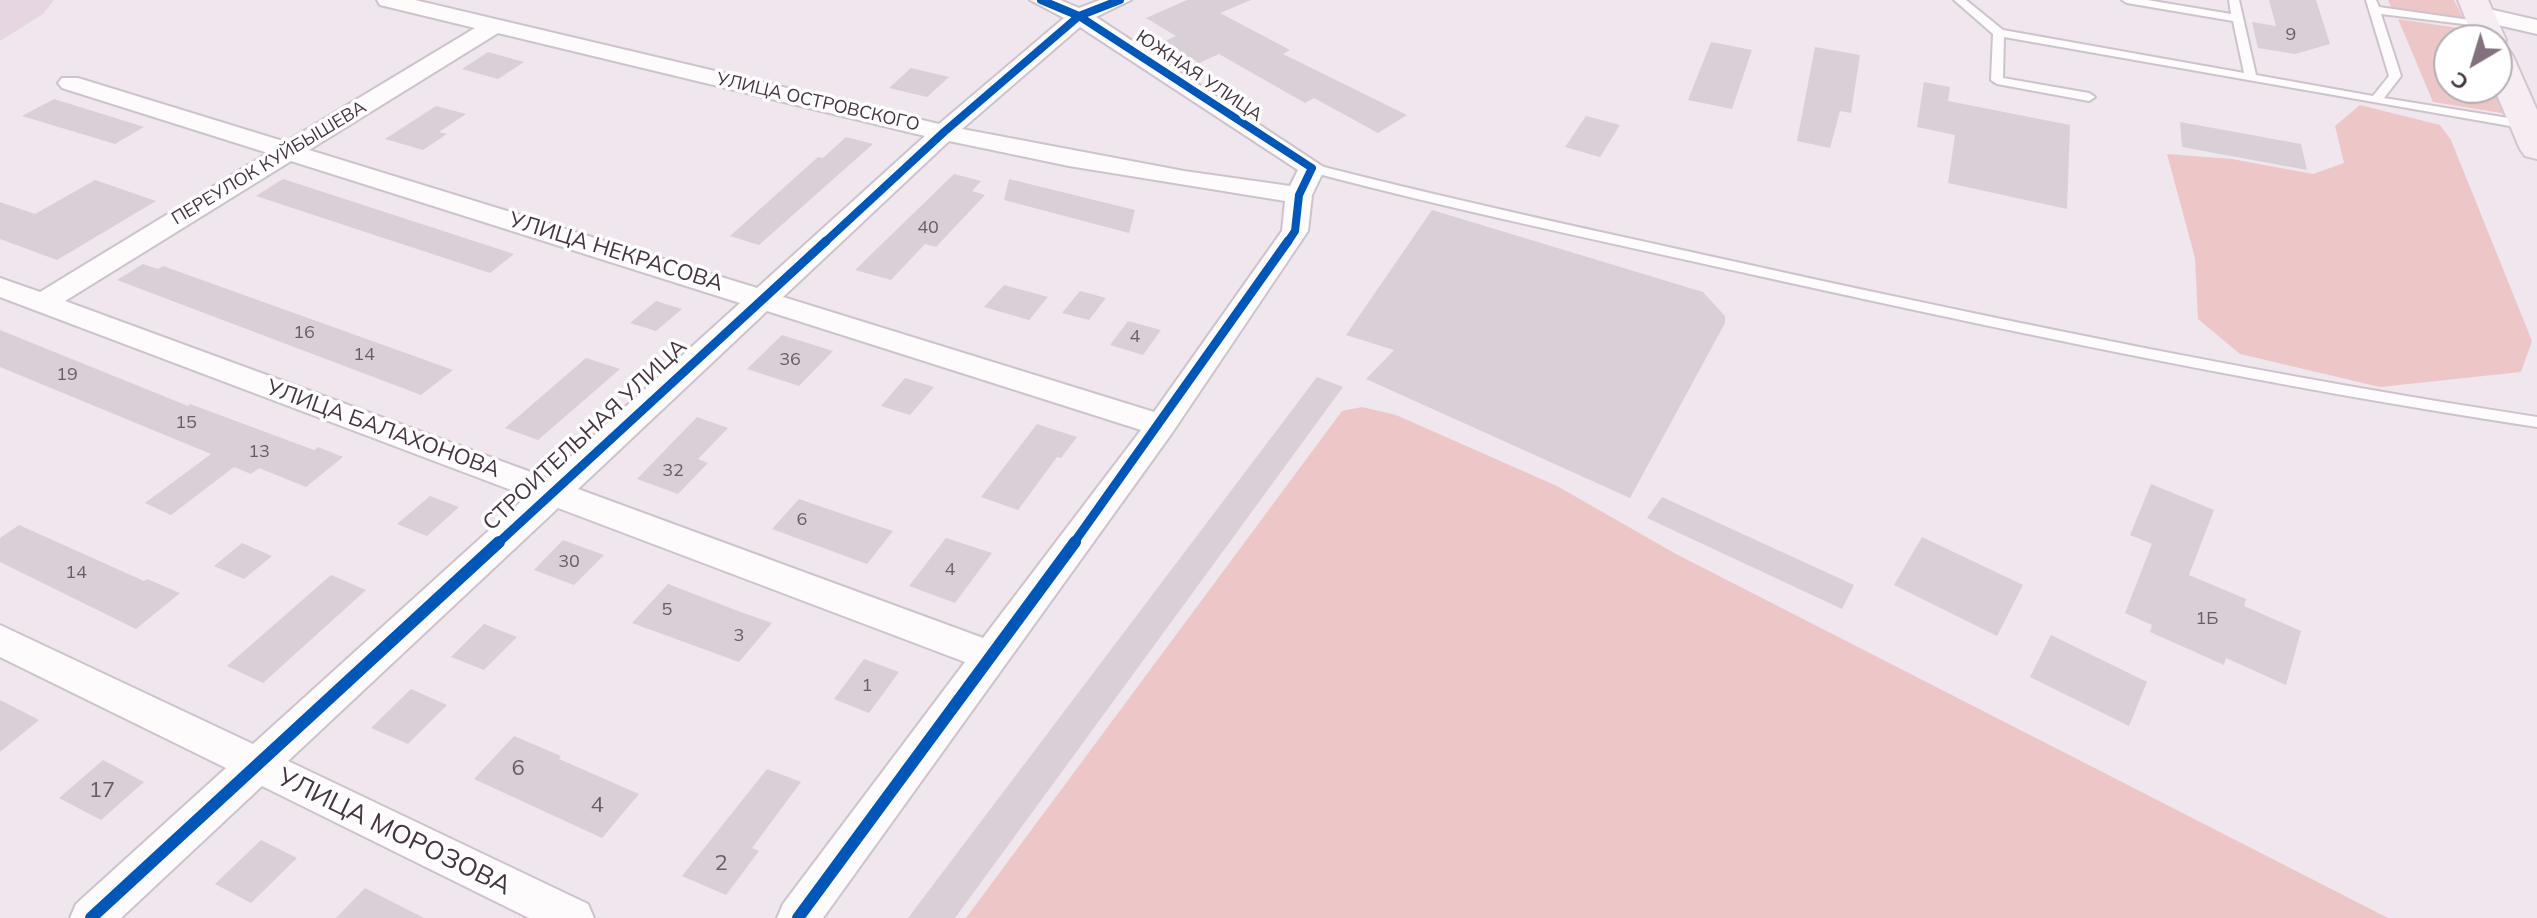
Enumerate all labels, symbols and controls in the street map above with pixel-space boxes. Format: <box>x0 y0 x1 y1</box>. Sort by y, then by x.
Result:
house number: 9 <box>2286 24 2296 46</box>
north arrow <box>2433 24 2513 104</box>
street label: ЮЖНАЯ УЛИЦА <box>1132 26 1266 126</box>
text: С <box>2445 66 2474 97</box>
street label: УЛИЦА ОСТРОВСКОГО <box>714 68 922 136</box>
street label: ПЕРЕУЛОК КУЙБЫШЕВА <box>168 96 370 230</box>
street label: УЛИЦА НЕКРАСОВА <box>506 207 726 297</box>
house number: 40 <box>917 217 939 239</box>
house number: 16 <box>293 322 315 344</box>
house number: 4 <box>1130 326 1140 348</box>
street label: СТРОИТЕЛЬНАЯ УЛИЦА <box>478 334 692 536</box>
house number: 14 <box>353 344 375 366</box>
house number: 36 <box>779 349 801 371</box>
house number: 19 <box>56 364 78 386</box>
street label: УЛИЦА БАЛАХОНОВА <box>263 374 503 484</box>
house number: 15 <box>175 412 197 434</box>
house number: 13 <box>248 441 270 463</box>
house number: 32 <box>662 460 684 482</box>
house number: 6 <box>797 509 807 531</box>
house number: 30 <box>558 551 580 573</box>
house number: 4 <box>945 559 955 581</box>
house number: 14 <box>65 562 87 584</box>
house number: 5 <box>662 599 672 621</box>
house number: 1Б <box>2196 608 2218 630</box>
house number: 3 <box>734 625 744 647</box>
house number: 1 <box>862 675 872 697</box>
house number: 6 <box>511 755 525 781</box>
street label: УЛИЦА МОРОЗОВА <box>272 762 516 902</box>
house number: 17 <box>89 777 115 803</box>
house number: 4 <box>590 792 604 818</box>
house number: 2 <box>714 850 728 876</box>

